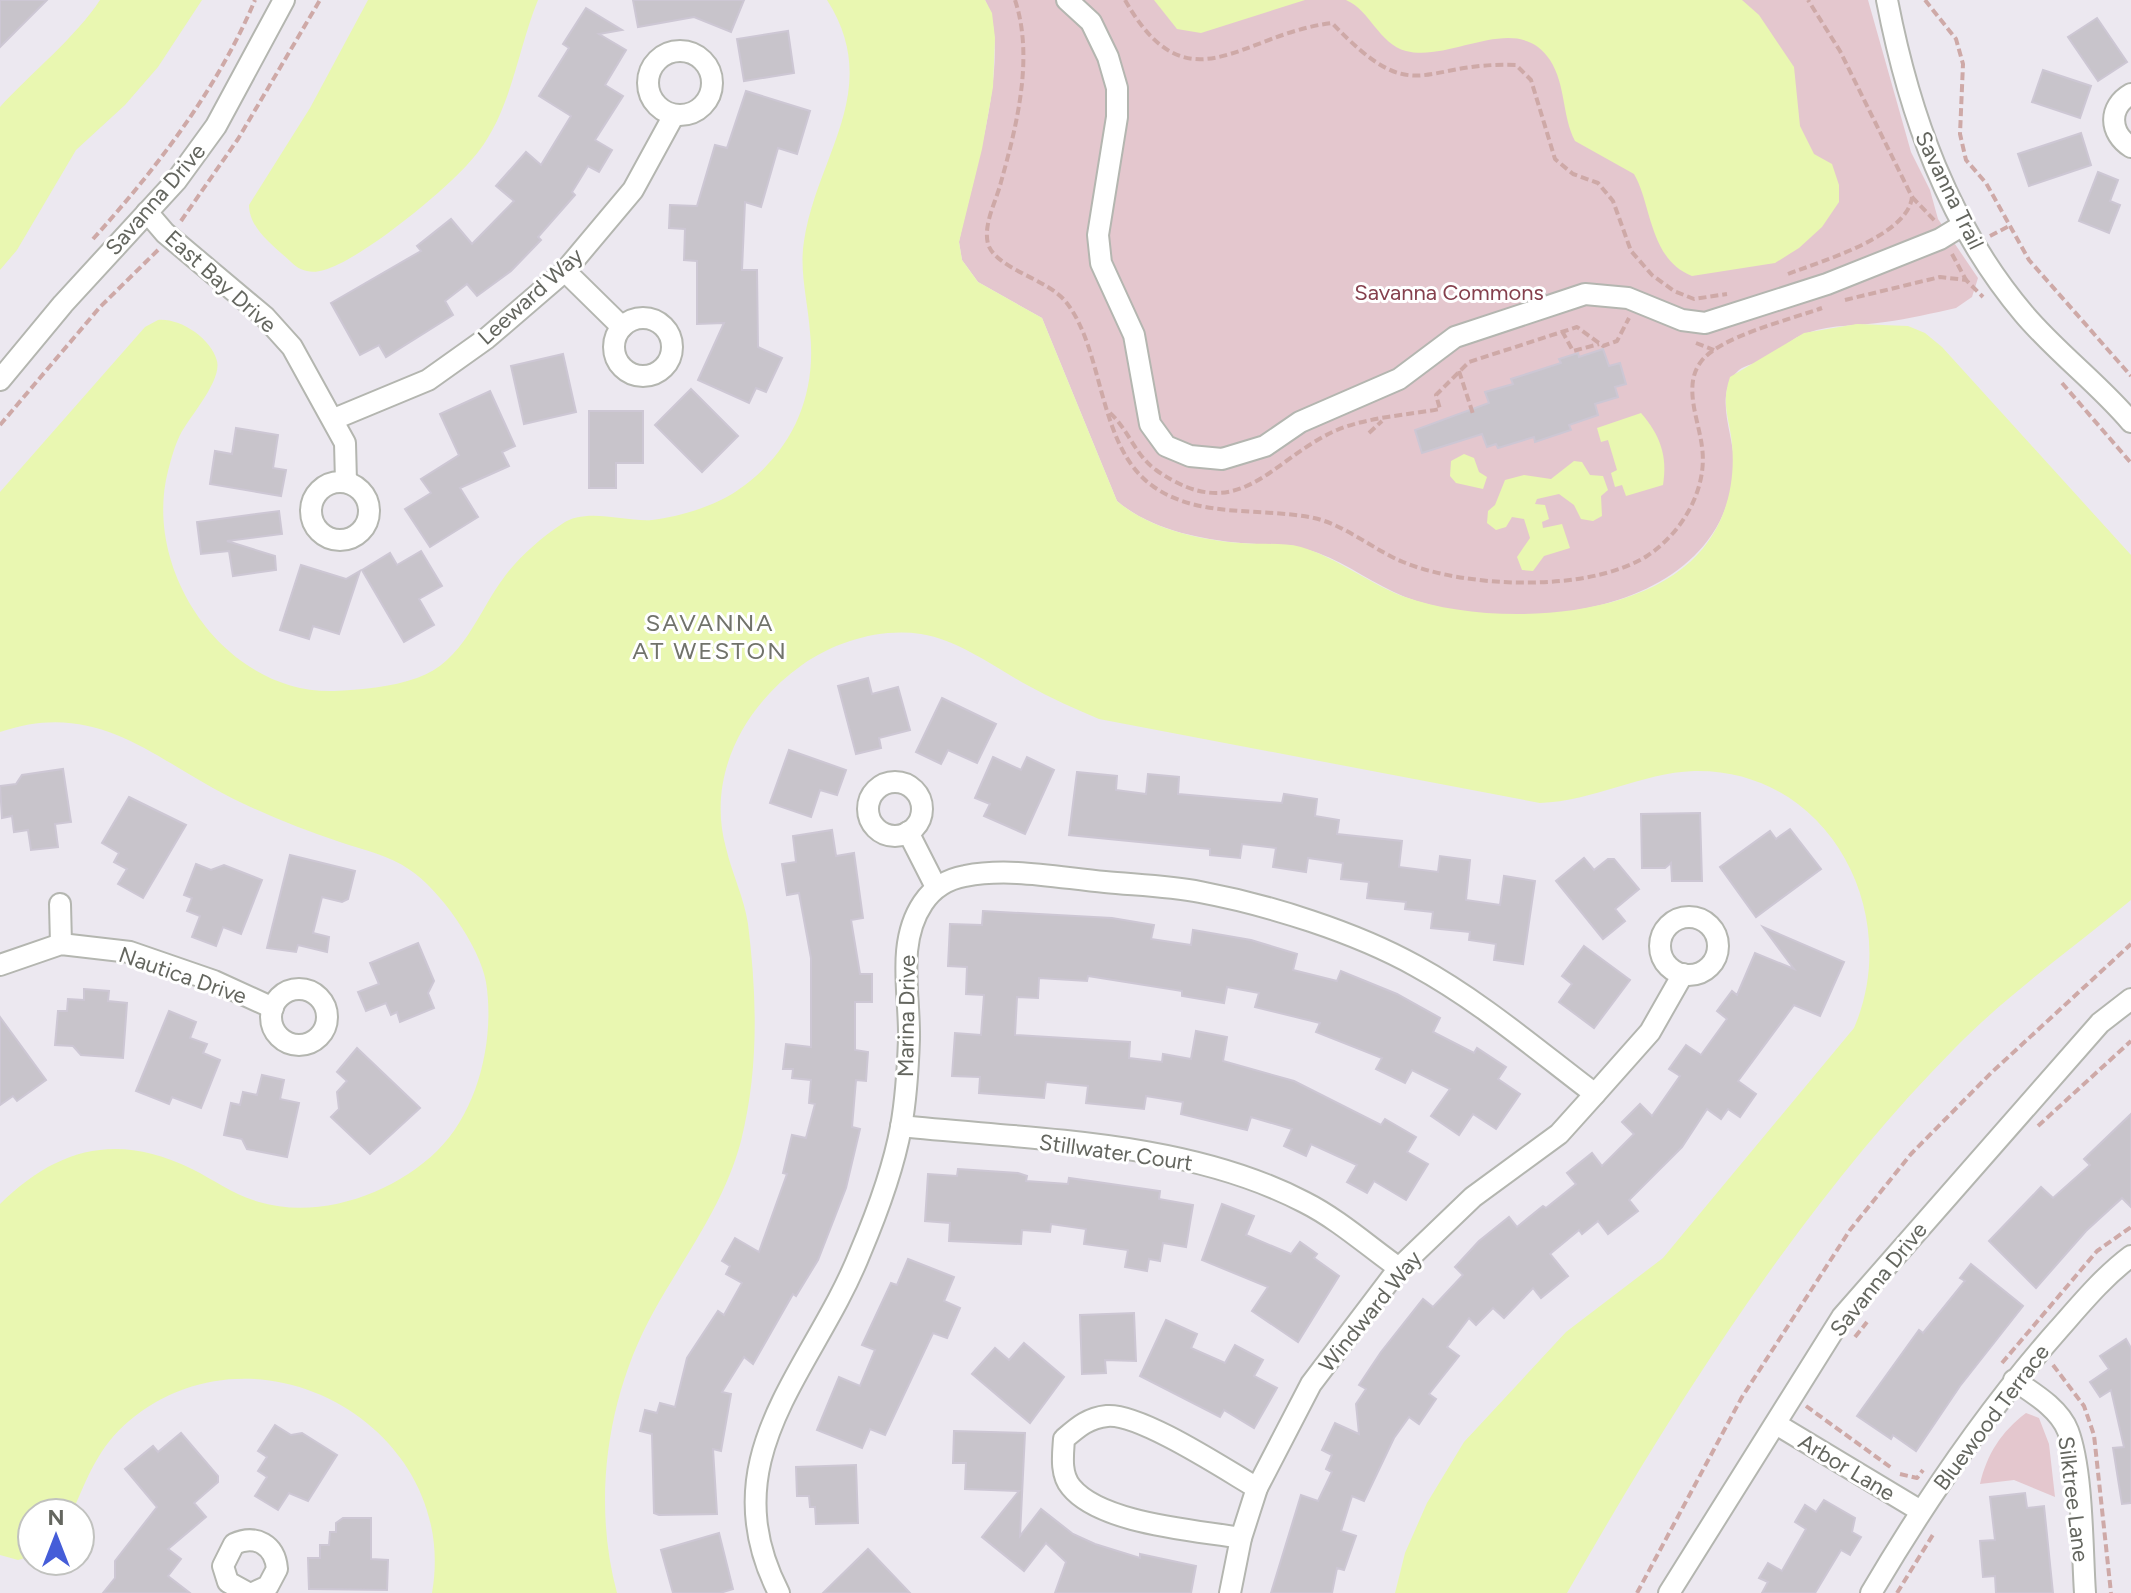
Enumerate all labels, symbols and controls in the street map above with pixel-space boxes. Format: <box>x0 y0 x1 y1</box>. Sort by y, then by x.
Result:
street label: Savanna Trail <box>1909 127 1990 254</box>
street label: Savanna Drive <box>100 138 211 261</box>
street label: East Bay Drive <box>159 224 282 338</box>
street label: Leeward Way <box>472 242 589 351</box>
park label: Savanna Commons <box>1354 279 1544 306</box>
district label: SAVANNA AT WESTON <box>632 608 788 665</box>
street label: Nautica Drive <box>115 941 250 1010</box>
street label: Marina Drive <box>892 955 921 1077</box>
street label: Stillwater Court <box>1037 1128 1194 1177</box>
street label: Savanna Drive <box>1824 1217 1933 1342</box>
street label: Windward Way <box>1313 1245 1428 1377</box>
street label: Bluewood Terrace <box>1928 1339 2055 1496</box>
street label: Arbor Lane <box>1794 1428 1900 1507</box>
street label: Silktree Lane <box>2052 1435 2095 1563</box>
north arrow <box>16 1497 96 1577</box>
text: N <box>47 1504 65 1531</box>

